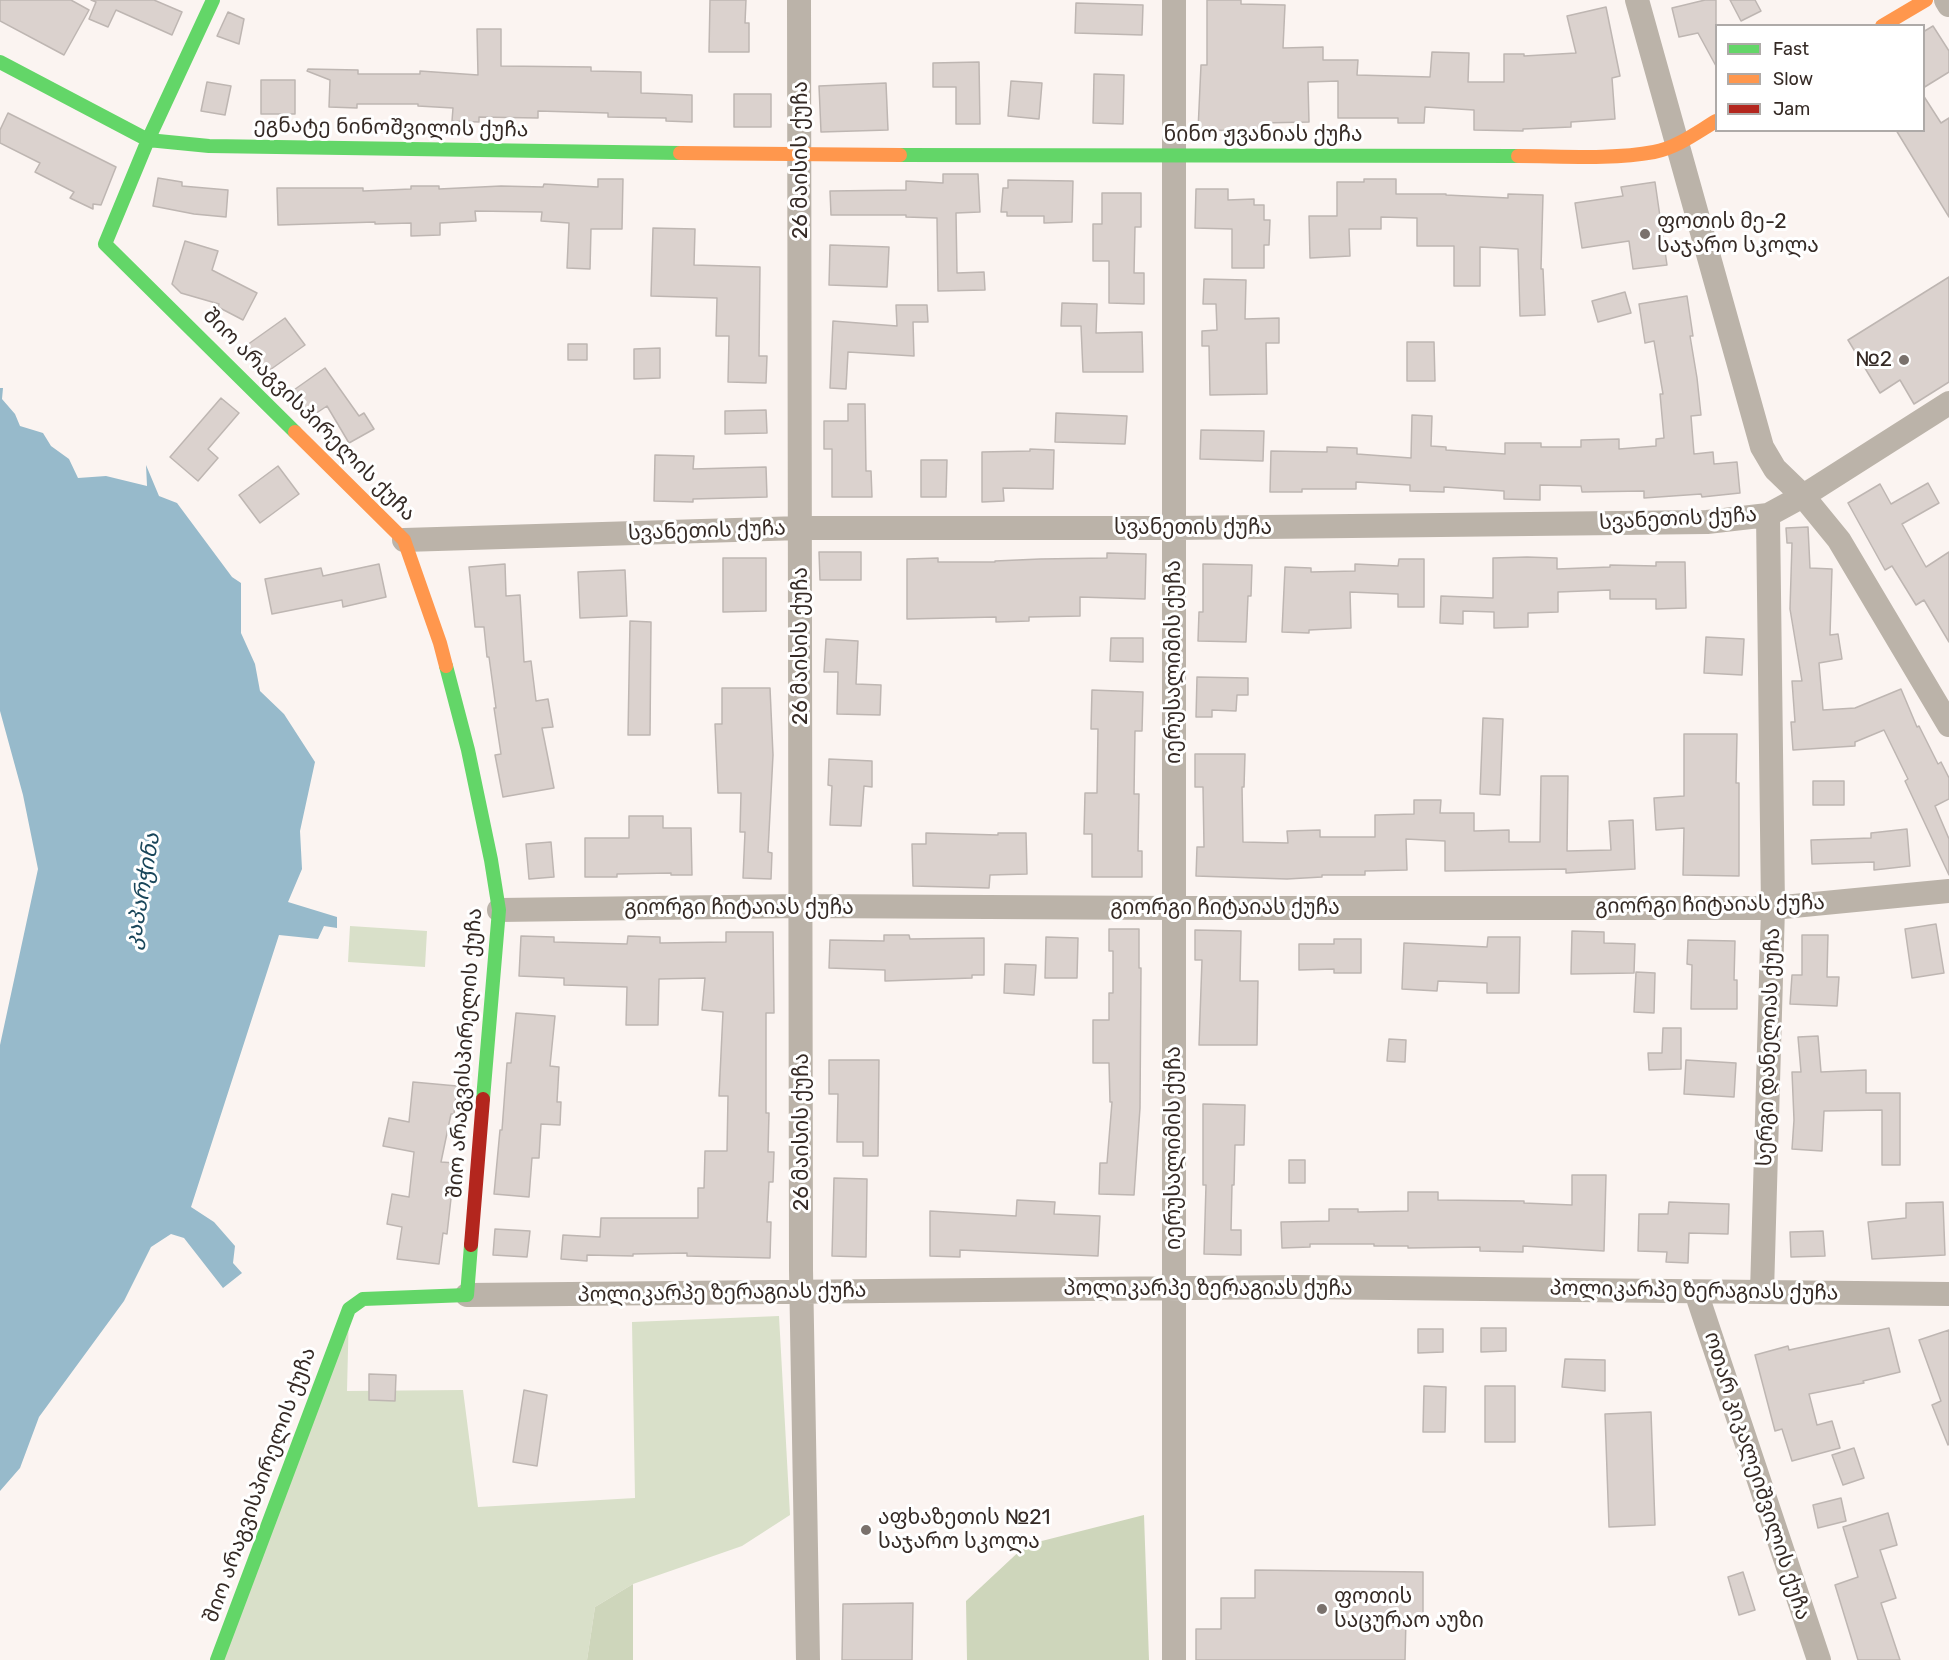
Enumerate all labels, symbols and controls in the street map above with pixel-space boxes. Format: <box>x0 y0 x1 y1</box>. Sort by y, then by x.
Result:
legend <box>1715 24 1925 132</box>
text: Fast <box>1773 38 1809 60</box>
text: Slow <box>1773 68 1813 90</box>
street label: 26 მაისის ქუჩა <box>788 81 814 239</box>
text: Jam <box>1773 98 1810 120</box>
street label: ეგნატე ნინოშვილის ქუჩა <box>253 113 529 143</box>
street label: ნინო ჟვანიას ქუჩა <box>1163 122 1363 148</box>
place label: ფოთის მე-2 საჯარო სკოლა <box>1657 209 1819 259</box>
marker: ფოთის მე-2 საჯარო სკოლა <box>1638 227 1652 241</box>
street label: შიო არაგვისპირელის ქუჩა <box>197 303 421 527</box>
place label: №2 <box>1855 347 1892 373</box>
marker: №2 <box>1897 353 1911 367</box>
street label: სვანეთის ქუჩა <box>1598 502 1758 536</box>
street label: სვანეთის ქუჩა <box>1114 515 1272 541</box>
street label: სვანეთის ქუჩა <box>628 516 786 546</box>
street label: იერუსალიმის ქუჩა <box>1161 560 1187 764</box>
street label: 26 მაისის ქუჩა <box>788 567 814 725</box>
water label: კაპარჭინა <box>120 831 166 951</box>
street label: გიორგი ჩიტაიას ქუჩა <box>1595 890 1825 920</box>
street label: გიორგი ჩიტაიას ქუჩა <box>624 895 854 921</box>
street label: გიორგი ჩიტაიას ქუჩა <box>1110 895 1340 921</box>
street label: შიო არაგვისპირელის ქუჩა <box>442 907 488 1199</box>
street label: სერგი დანელიას ქუჩა <box>1752 927 1786 1167</box>
street label: იერუსალიმის ქუჩა <box>1161 1046 1187 1250</box>
street label: 26 მაისის ქუჩა <box>789 1053 815 1211</box>
street label: პოლიკარპე ზერაგიას ქუჩა <box>1063 1276 1353 1302</box>
street label: პოლიკარპე ზერაგიას ქუჩა <box>1549 1276 1839 1306</box>
street label: პოლიკარპე ზერაგიას ქუჩა <box>577 1278 867 1308</box>
street label: ოთარ კიკალეიშვილის ქუჩა <box>1698 1329 1816 1623</box>
street label: შიო არაგვისპირელის ქუჩა <box>198 1344 322 1626</box>
place label: აფხაზეთის №21 საჯარო სკოლა <box>878 1505 1051 1555</box>
marker: აფხაზეთის №21 საჯარო სკოლა <box>859 1523 873 1537</box>
place label: ფოთის საცურაო აუზი <box>1334 1584 1484 1634</box>
marker: ფოთის საცურაო აუზი <box>1315 1602 1329 1616</box>

